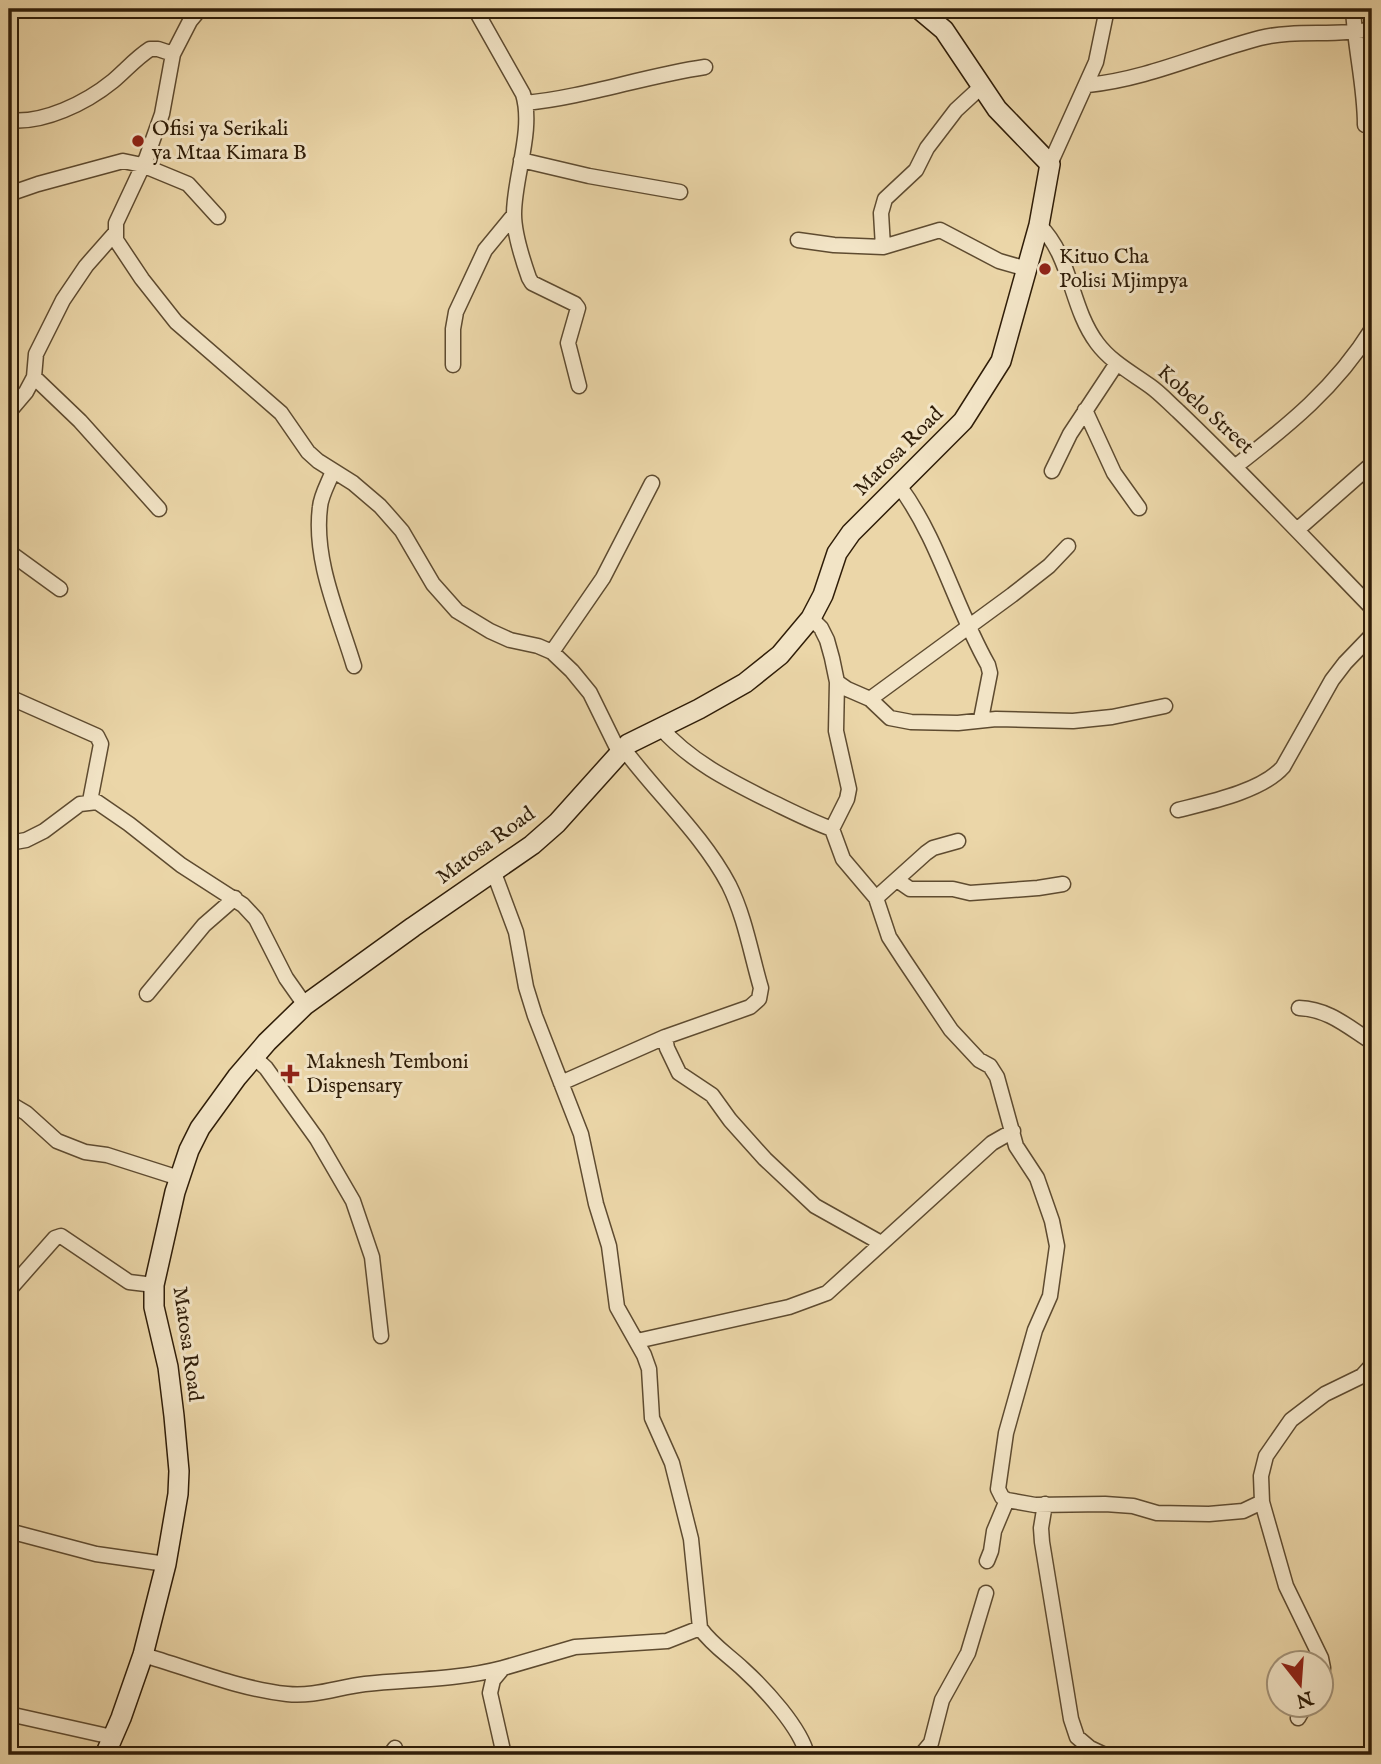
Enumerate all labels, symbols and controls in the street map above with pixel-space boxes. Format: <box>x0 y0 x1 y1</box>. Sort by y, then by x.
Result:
place label: Ofisi ya Serikali ya Mtaa Kimara B <box>151 116 307 167</box>
marker: Ofisi ya Serikali ya Mtaa Kimara B <box>130 133 146 149</box>
place label: Kituo Cha Polisi Mjimpya <box>1059 244 1189 295</box>
marker: Kituo Cha Polisi Mjimpya <box>1037 261 1053 277</box>
street label: Kobelo Street <box>1151 359 1259 461</box>
street label: Matosa Road <box>849 401 950 502</box>
street label: Matosa Road <box>431 801 541 891</box>
place label: Maknesh Temboni Dispensary <box>306 1049 469 1100</box>
marker: Maknesh Temboni Dispensary <box>280 1064 300 1084</box>
street label: Matosa Road <box>166 1285 209 1404</box>
north arrow <box>1266 1648 1336 1718</box>
text: N <box>1292 1684 1317 1712</box>

